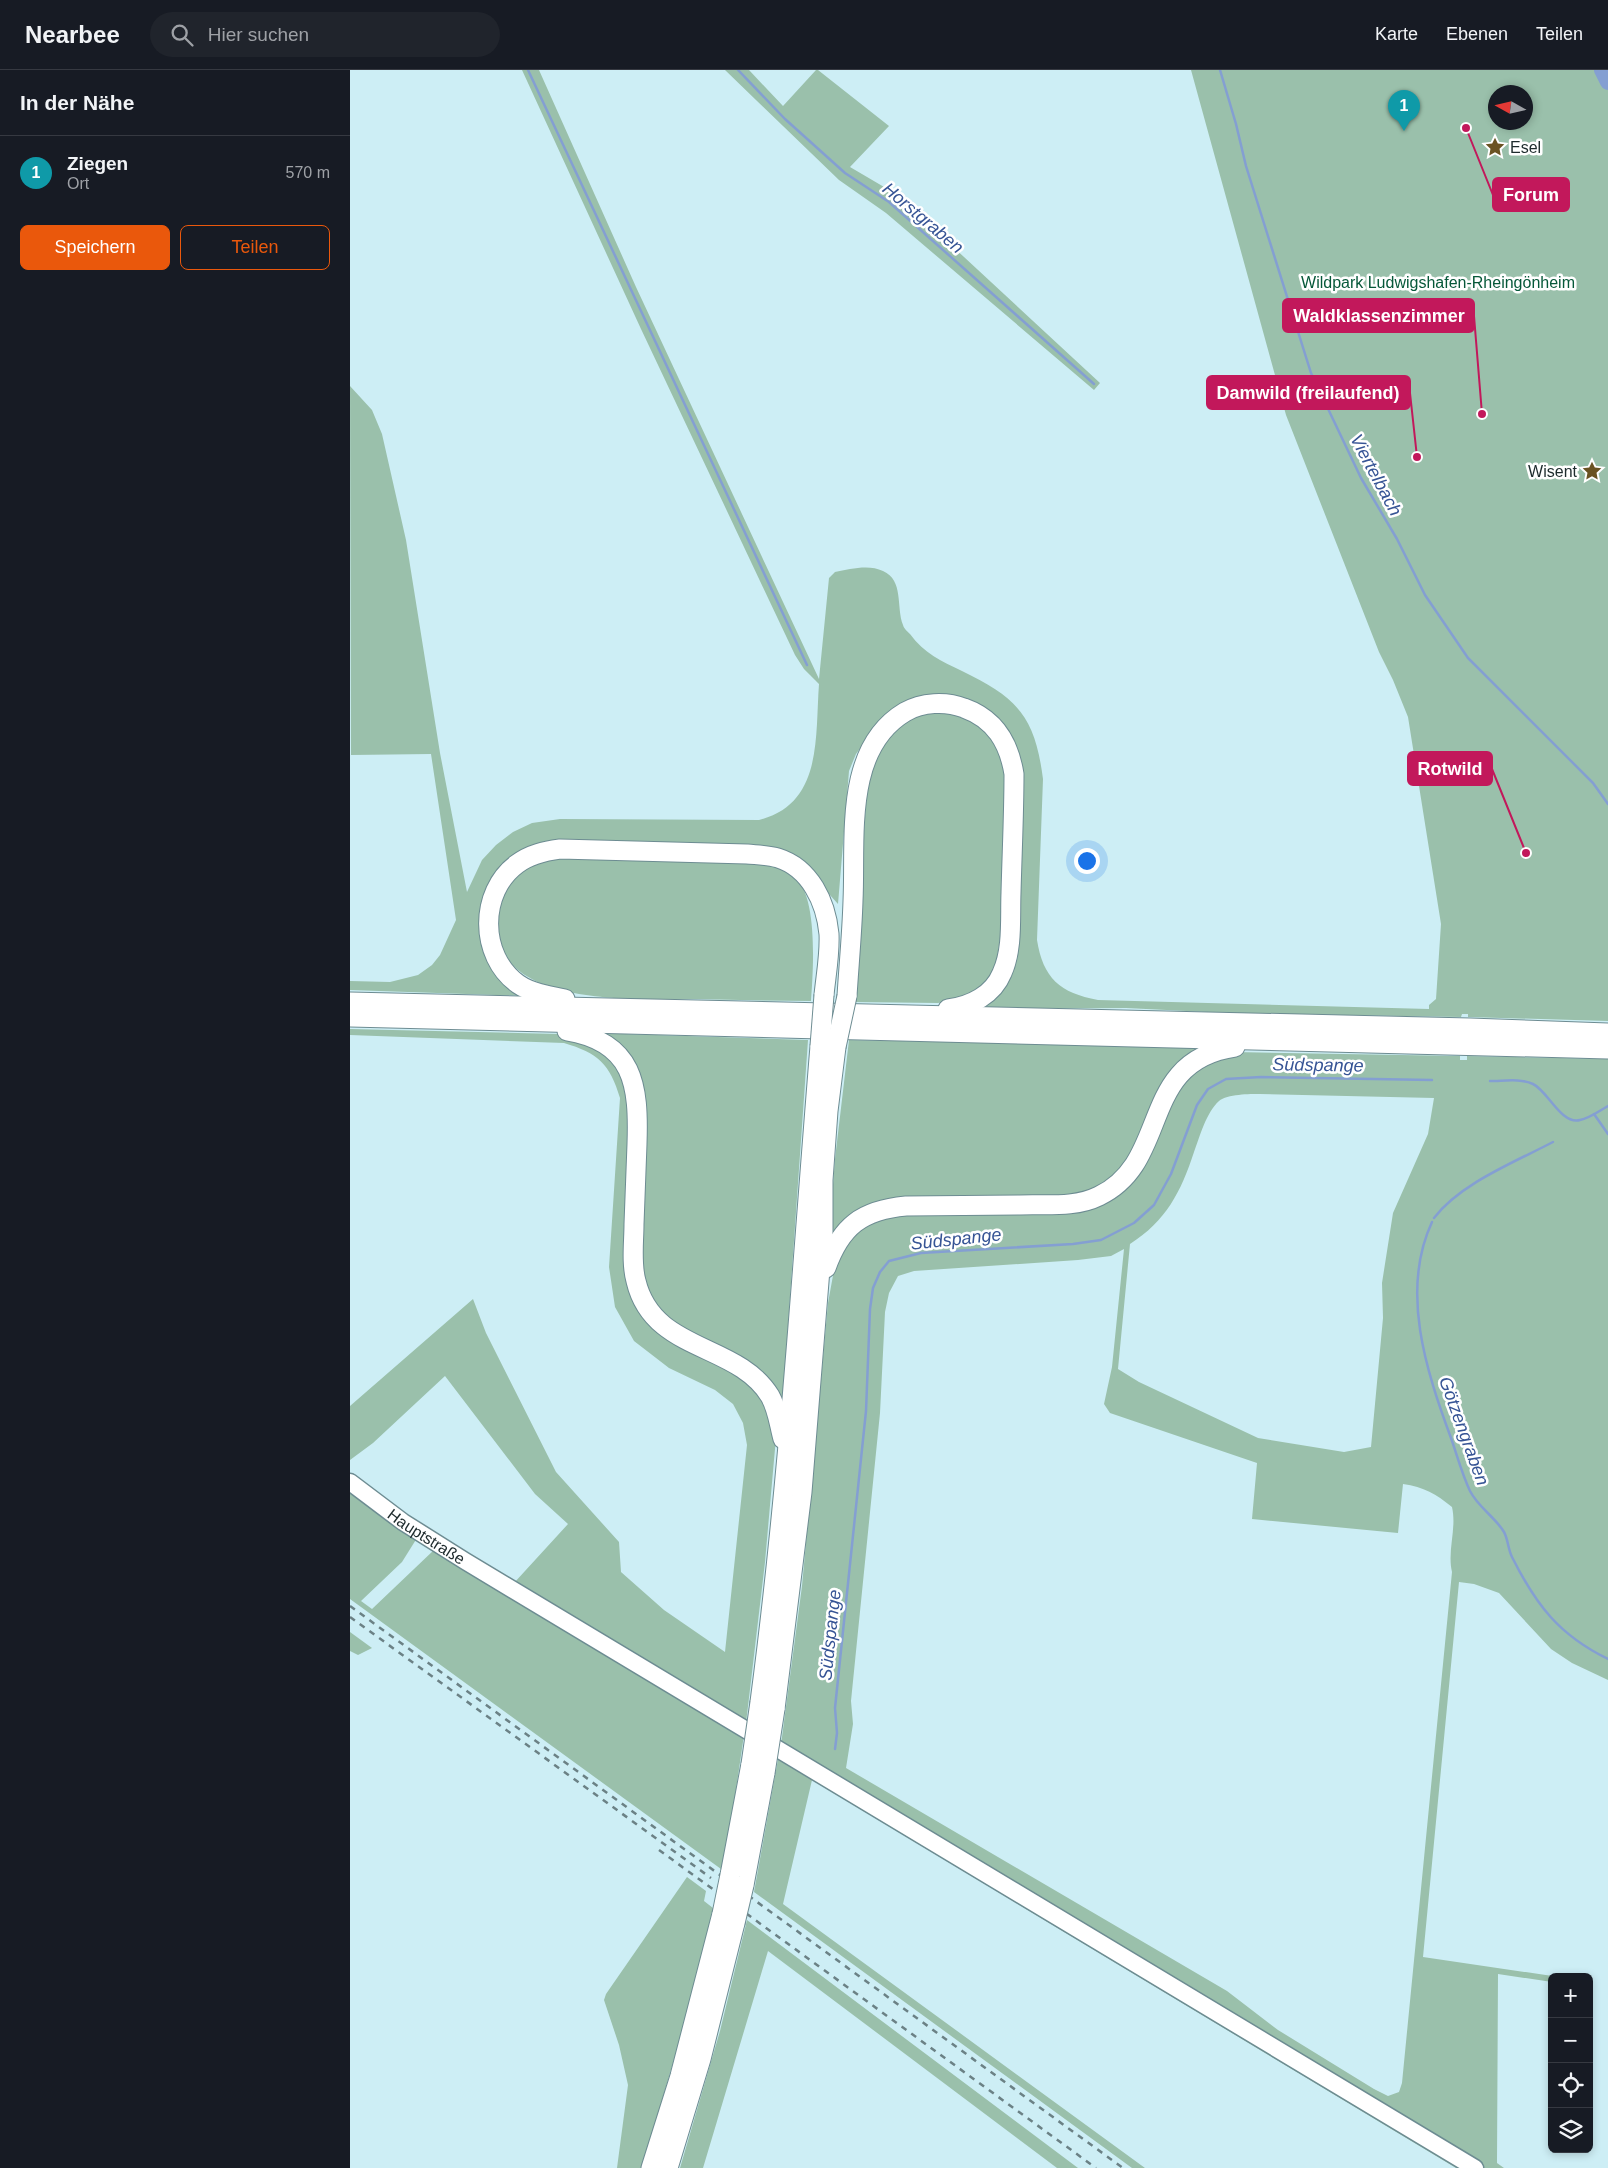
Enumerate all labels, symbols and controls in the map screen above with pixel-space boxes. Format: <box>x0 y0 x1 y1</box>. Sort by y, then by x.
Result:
search box <box>150 12 500 57</box>
text: Nearbee <box>25 21 120 48</box>
icon: search <box>168 21 196 49</box>
text: Hier suchen <box>208 24 309 45</box>
text: Karte <box>1375 24 1418 44</box>
text: Ebenen <box>1446 24 1508 44</box>
text: Teilen <box>1536 24 1583 44</box>
north arrow <box>1488 85 1533 130</box>
pin: 1 <box>1388 90 1420 131</box>
text: In der Nähe <box>20 91 134 114</box>
place icon: Esel <box>1484 136 1506 158</box>
place label: Esel <box>1510 139 1541 156</box>
text: Ziegen <box>67 153 128 174</box>
text: 1 <box>32 164 40 181</box>
text: 570 m <box>286 164 330 181</box>
text: Ort <box>67 175 89 192</box>
callout: Forum <box>1493 178 1569 211</box>
water label: Horstgraben <box>879 179 967 257</box>
text: Forum <box>1503 185 1559 205</box>
button: Speichern <box>20 225 170 270</box>
button: Teilen <box>180 225 330 270</box>
park label: Wildpark Ludwigshafen-Rheingönheim <box>1301 274 1575 291</box>
callout: Waldklassenzimmer <box>1283 299 1474 332</box>
text: Waldklassenzimmer <box>1293 306 1465 326</box>
callout: Damwild (freilaufend) <box>1207 376 1410 409</box>
text: Damwild (freilaufend) <box>1216 383 1400 403</box>
water label: Viertelbach <box>1346 431 1406 519</box>
place icon: Wisent <box>1581 460 1603 482</box>
place label: Wisent <box>1528 463 1578 480</box>
callout: Rotwild <box>1408 752 1492 785</box>
text: Rotwild <box>1418 759 1483 779</box>
your location <box>1074 848 1100 874</box>
water label: Südspange <box>1272 1054 1364 1076</box>
water label: Südspange <box>910 1224 1002 1254</box>
water label: Götzengraben <box>1435 1374 1493 1488</box>
street label: Hauptstraße <box>385 1505 468 1567</box>
water label: Südspange <box>815 1589 845 1681</box>
map controls <box>1548 1973 1593 2153</box>
button: + <box>1548 1973 1593 2018</box>
button: − <box>1548 2018 1593 2063</box>
button: locate <box>1548 2063 1593 2108</box>
button: layers <box>1548 2108 1593 2153</box>

